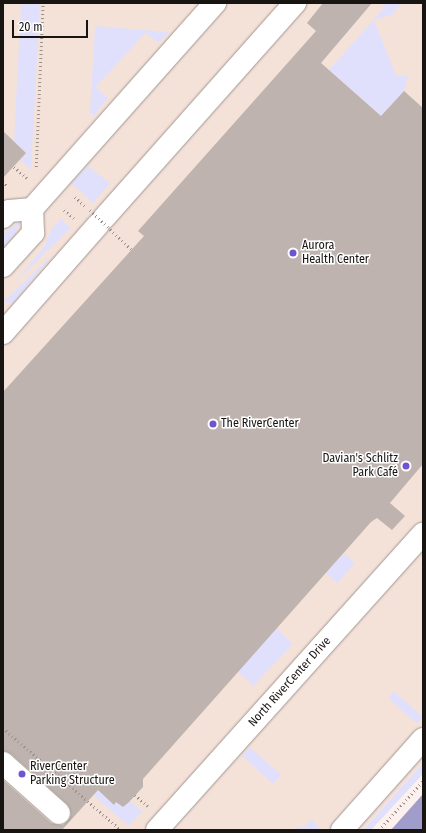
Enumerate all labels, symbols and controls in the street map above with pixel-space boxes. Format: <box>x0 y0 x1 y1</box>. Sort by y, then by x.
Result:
scale bar <box>14 12 90 38</box>
text: 20 m <box>19 20 43 34</box>
place label: Aurora Health Center <box>302 239 369 267</box>
marker: Aurora Health Center <box>287 247 299 259</box>
place label: The RiverCenter <box>221 417 299 431</box>
marker: The RiverCenter <box>208 419 218 429</box>
place label: Davian's Schlitz Park Café <box>322 452 398 480</box>
marker: Davian's Schlitz Park Café <box>401 461 411 471</box>
street label: North RiverCenter Drive <box>246 634 334 730</box>
place label: RiverCenter Parking Structure <box>30 760 115 788</box>
marker: RiverCenter Parking Structure <box>17 769 27 779</box>

